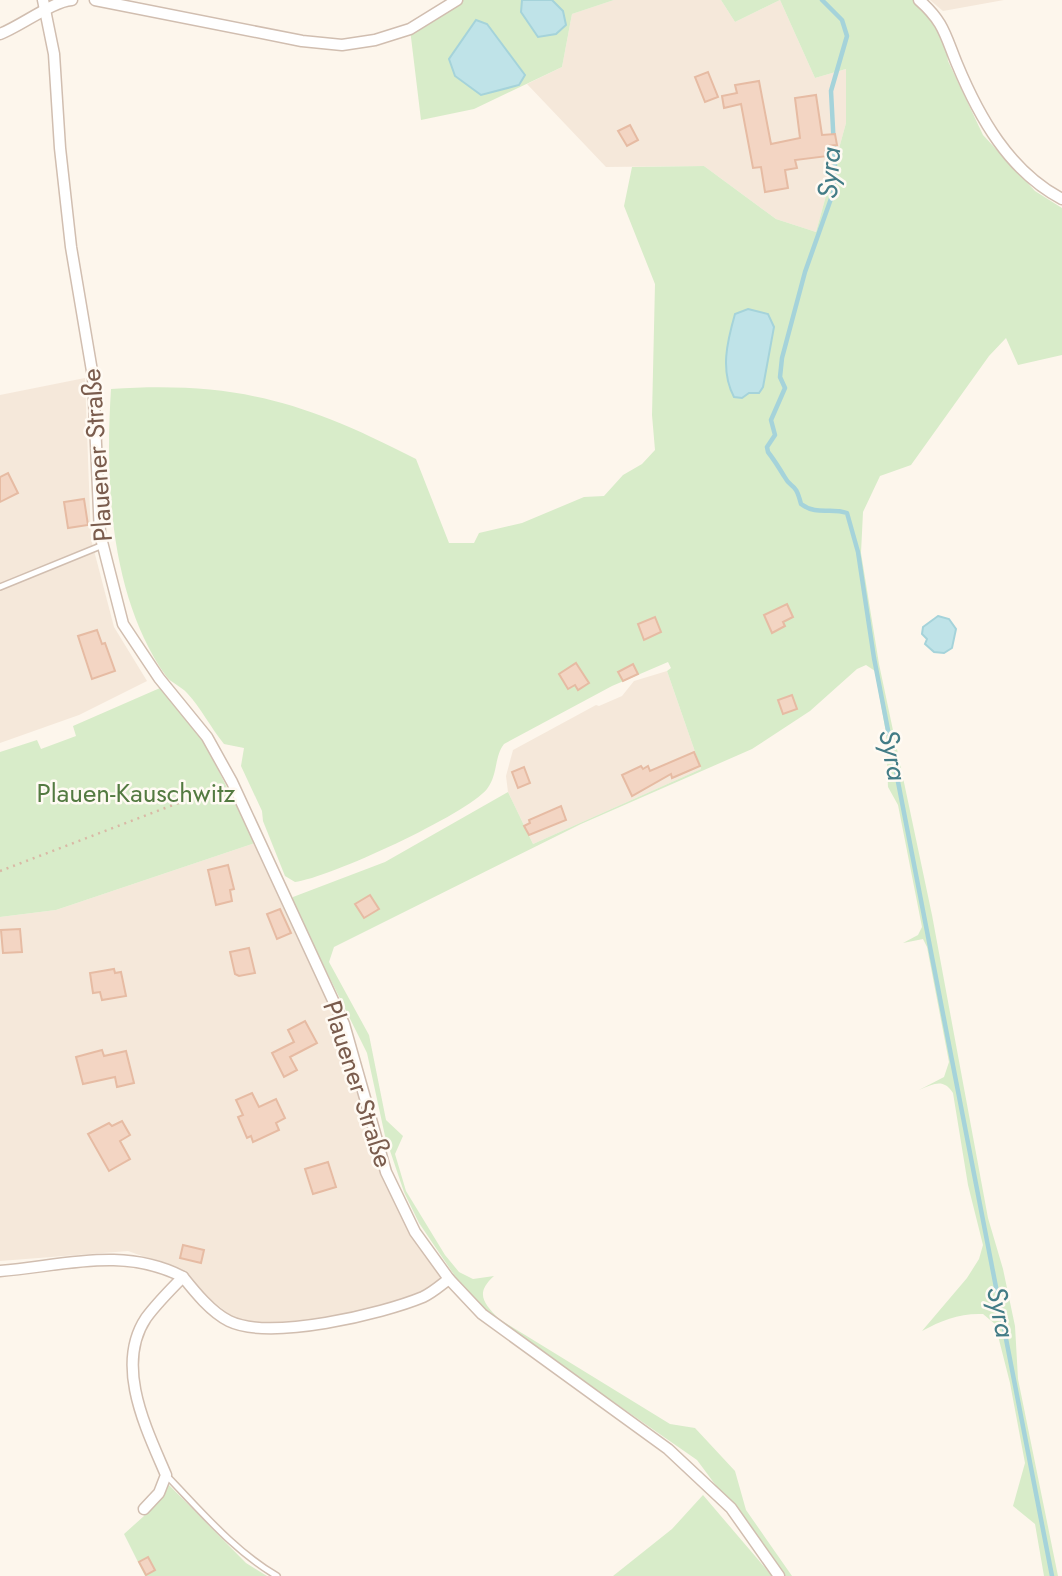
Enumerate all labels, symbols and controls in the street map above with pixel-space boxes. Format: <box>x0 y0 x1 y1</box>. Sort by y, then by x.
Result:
water label: Syra <box>807 145 851 200</box>
street label: Plauener Straße <box>72 367 122 543</box>
water label: Syra <box>868 726 918 785</box>
park label: Plauen-Kauschwitz <box>37 774 235 812</box>
street label: Plauener Straße <box>313 996 403 1172</box>
water label: Syra <box>976 1283 1026 1342</box>

